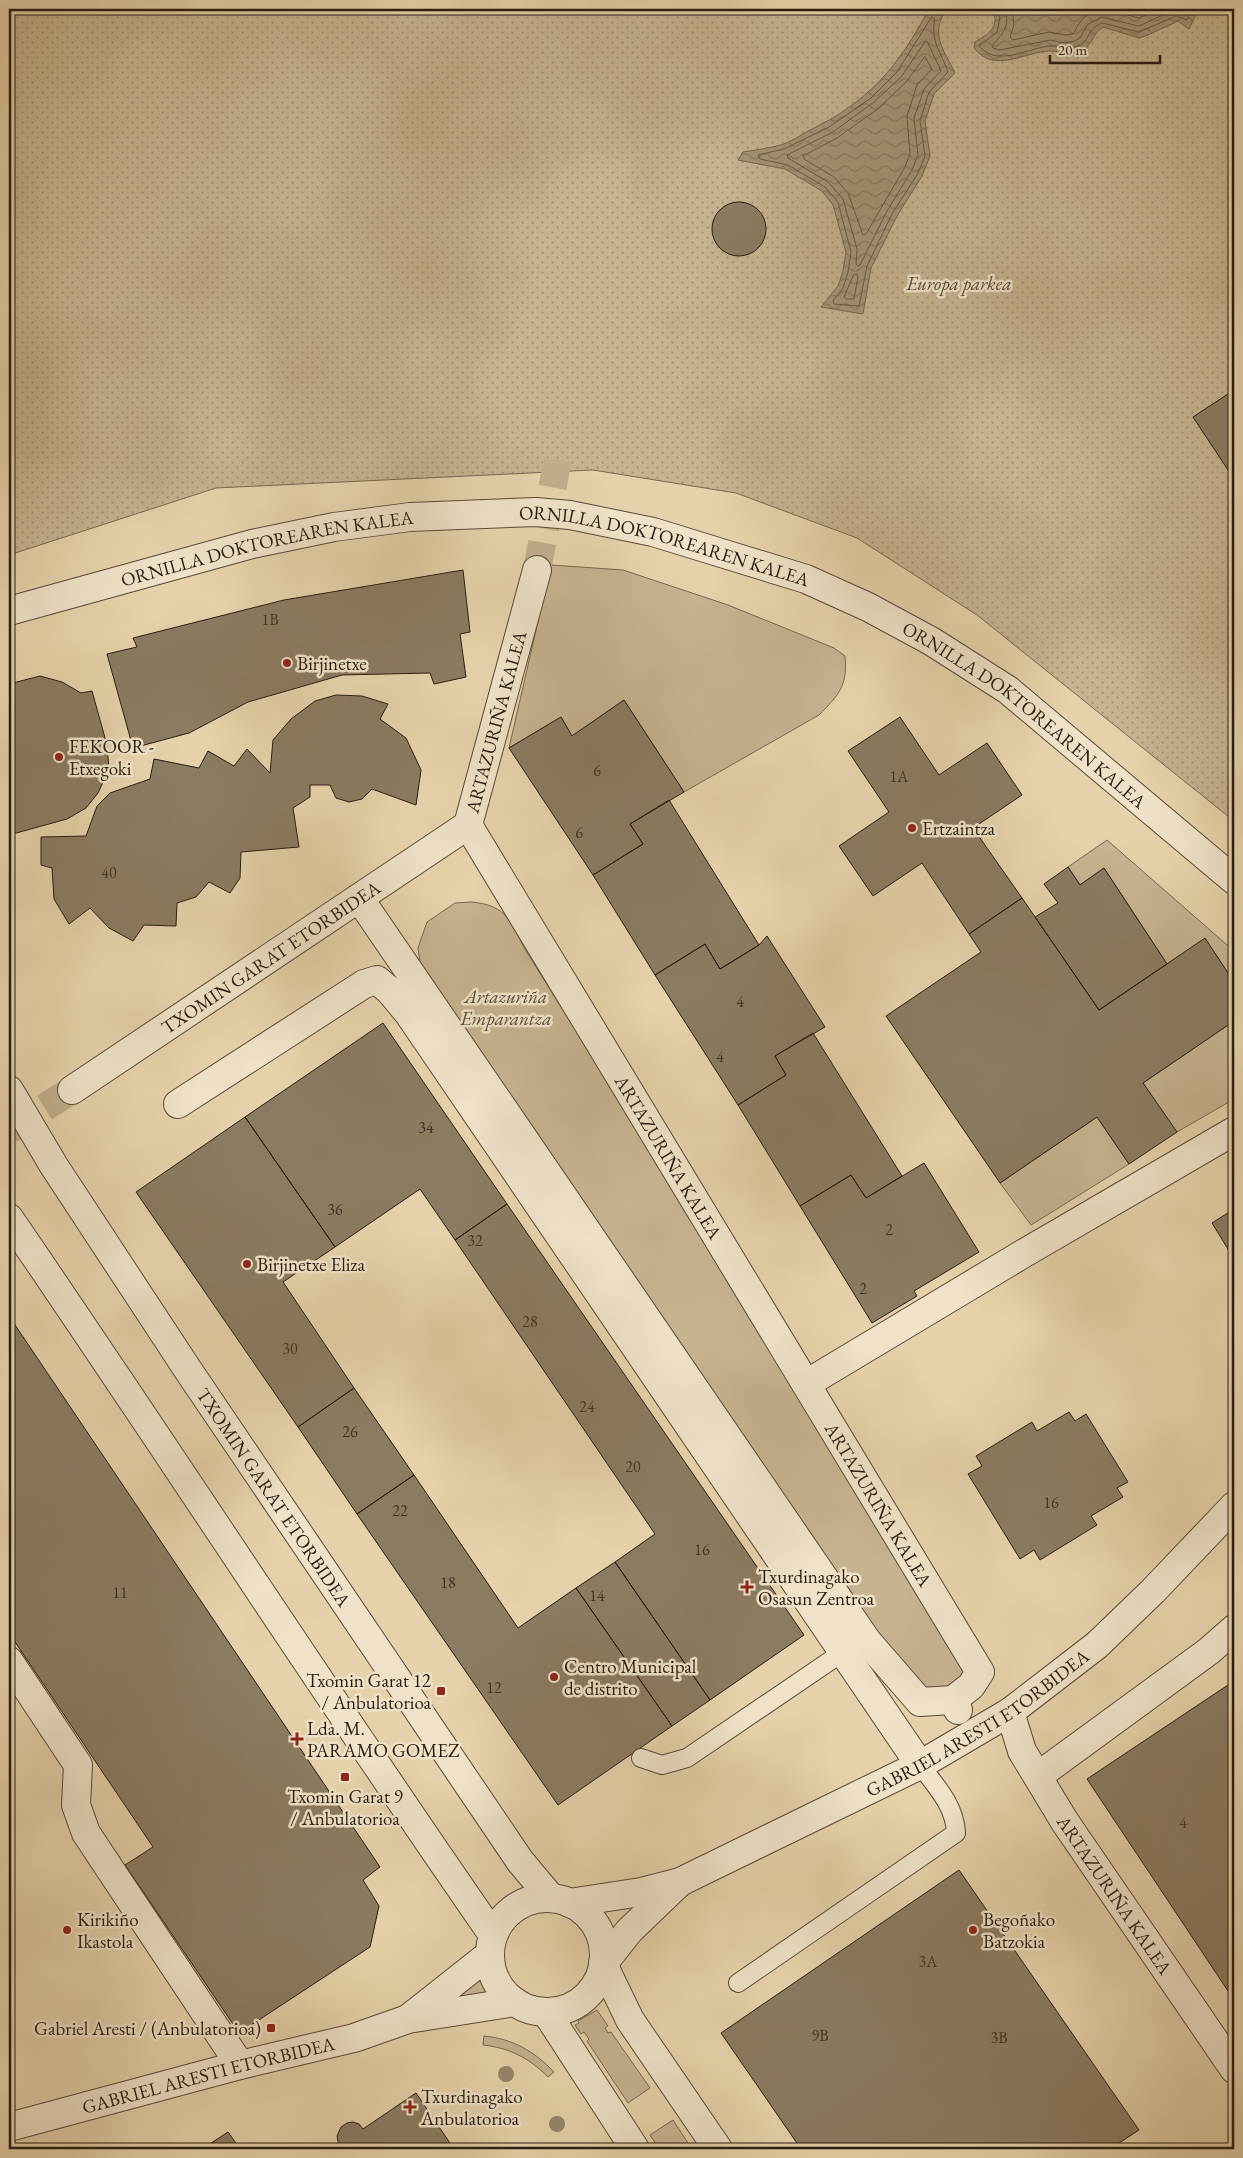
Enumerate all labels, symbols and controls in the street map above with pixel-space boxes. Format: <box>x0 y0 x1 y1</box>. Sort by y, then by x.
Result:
scale bar <box>1050 32 1160 64</box>
text: 20 m <box>1058 40 1087 59</box>
park label: Europa parkea <box>905 271 1012 296</box>
street label: ORNILLA DOKTOREAREN KALEA <box>518 499 813 592</box>
street label: ORNILLA DOKTOREAREN KALEA <box>118 504 416 592</box>
house number: 1B <box>261 609 279 630</box>
street label: ORNILLA DOKTOREAREN KALEA <box>898 615 1152 814</box>
street label: ARTAZURIÑA KALEA <box>459 627 533 817</box>
place label: Birjinetxe <box>297 651 367 676</box>
marker: Birjinetxe <box>281 657 293 669</box>
place label: FEKOOR - Etxegoki <box>69 734 154 781</box>
marker: FEKOOR - Etxegoki <box>53 751 65 763</box>
house number: 6 <box>593 760 601 781</box>
house number: 1A <box>890 766 909 787</box>
place label: Ertzaintza <box>922 816 996 841</box>
house number: 6 <box>575 822 583 843</box>
marker: Ertzaintza <box>906 822 918 834</box>
house number: 40 <box>101 862 117 883</box>
street label: TXOMIN GARAT ETORBIDEA <box>156 874 386 1039</box>
park label: Artazuriña Emparantza <box>459 984 552 1031</box>
house number: 4 <box>736 991 744 1012</box>
house number: 4 <box>716 1046 724 1067</box>
street label: ARTAZURIÑA KALEA <box>609 1069 728 1244</box>
house number: 34 <box>418 1117 434 1138</box>
house number: 36 <box>327 1199 343 1220</box>
house number: 2 <box>885 1219 893 1240</box>
house number: 32 <box>467 1230 483 1251</box>
place label: Birjinetxe Eliza <box>257 1252 366 1277</box>
marker: Birjinetxe Eliza <box>241 1258 253 1270</box>
house number: 2 <box>859 1278 867 1299</box>
house number: 28 <box>522 1311 538 1332</box>
house number: 30 <box>282 1338 298 1359</box>
street label: TXOMIN GARAT ETORBIDEA <box>191 1383 357 1612</box>
house number: 24 <box>579 1396 595 1417</box>
street label: ARTAZURIÑA KALEA <box>819 1417 938 1592</box>
house number: 26 <box>342 1421 358 1442</box>
house number: 20 <box>625 1456 641 1477</box>
house number: 16 <box>1043 1492 1059 1513</box>
house number: 22 <box>392 1500 408 1521</box>
house number: 16 <box>694 1539 710 1560</box>
place label: Txurdinagako Osasun Zentroa <box>758 1564 874 1611</box>
house number: 18 <box>440 1572 456 1593</box>
marker: Txurdinagako Osasun Zentroa <box>740 1580 754 1594</box>
house number: 11 <box>112 1582 128 1603</box>
house number: 14 <box>589 1585 605 1606</box>
street label: GABRIEL ARESTI ETORBIDEA <box>861 1643 1095 1802</box>
place label: Centro Municipal de distrito <box>564 1654 697 1701</box>
place label: Txomin Garat 12 / Anbulatorioa <box>306 1668 431 1715</box>
marker: Centro Municipal de distrito <box>548 1671 560 1683</box>
house number: 12 <box>486 1677 502 1698</box>
marker: Txomin Garat 12 / Anbulatorioa <box>435 1685 447 1697</box>
place label: Lda. M. PARAMO GOMEZ <box>307 1716 460 1763</box>
marker: Lda. M. PARAMO GOMEZ <box>291 1733 303 1745</box>
marker: Txomin Garat 9 / Anbulatorioa <box>339 1771 351 1783</box>
place label: Txomin Garat 9 / Anbulatorioa <box>287 1784 403 1831</box>
street label: ARTAZURIÑA KALEA <box>1051 1809 1179 1980</box>
house number: 4 <box>1179 1812 1187 1833</box>
place label: Kirikiño Ikastola <box>77 1907 139 1954</box>
place label: Begoñako Batzokia <box>983 1907 1055 1954</box>
marker: Kirikiño Ikastola <box>61 1924 73 1936</box>
marker: Begoñako Batzokia <box>967 1924 979 1936</box>
house number: 3A <box>919 1951 938 1972</box>
place label: Gabriel Aresti / (Anbulatorioa) <box>34 2016 261 2041</box>
marker: Gabriel Aresti / (Anbulatorioa) <box>265 2022 277 2034</box>
house number: 9B <box>811 2025 829 2046</box>
house number: 3B <box>990 2027 1008 2048</box>
street label: GABRIEL ARESTI ETORBIDEA <box>79 2030 338 2119</box>
place label: Txurdinagako Anbulatorioa <box>420 2084 523 2131</box>
marker: Txurdinagako Anbulatorioa <box>403 2100 417 2114</box>

